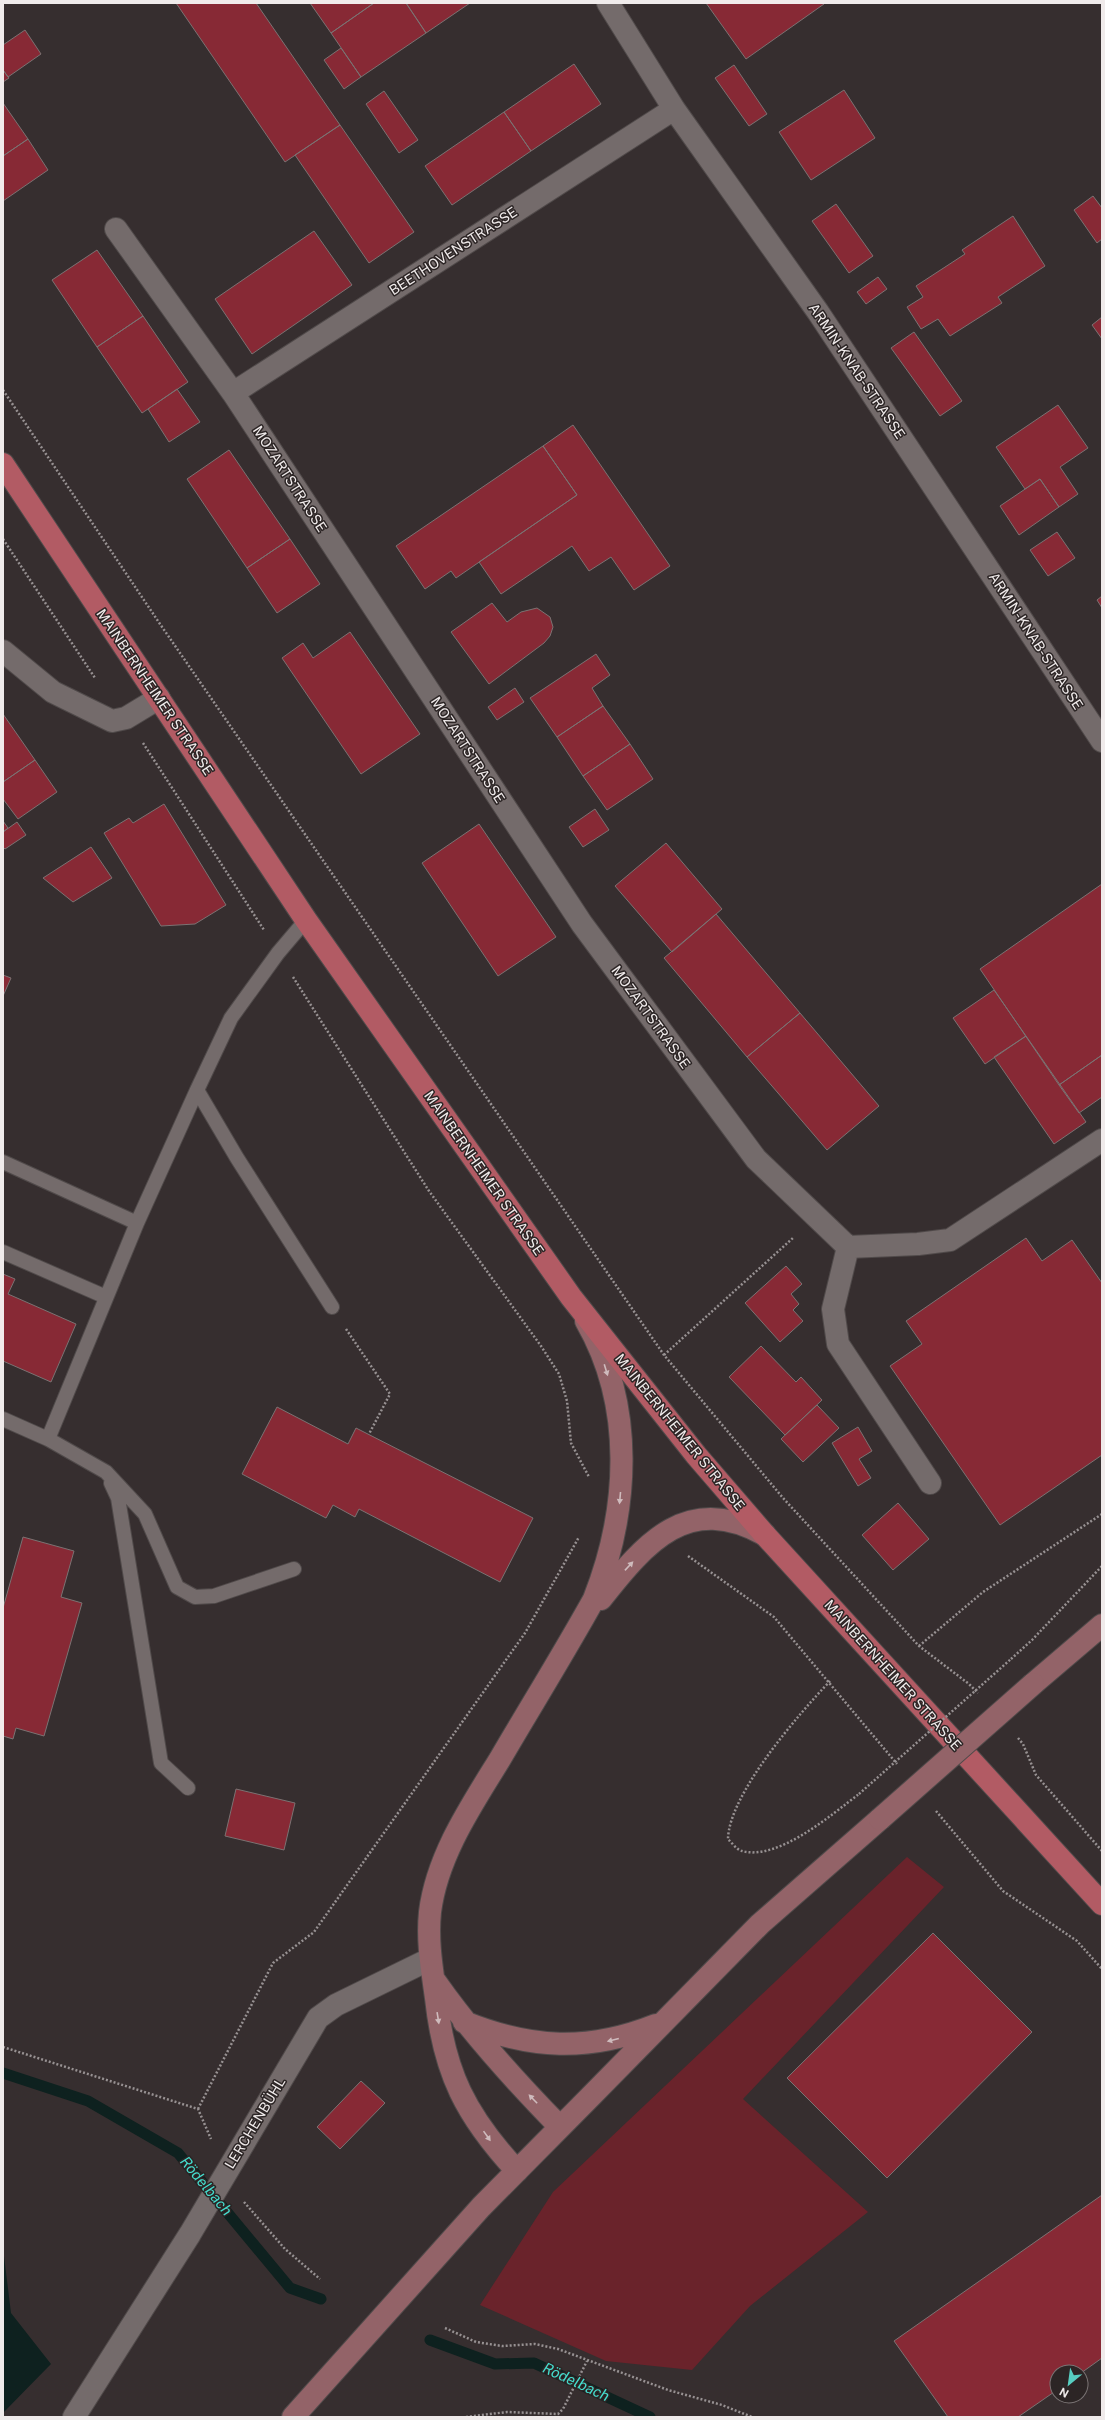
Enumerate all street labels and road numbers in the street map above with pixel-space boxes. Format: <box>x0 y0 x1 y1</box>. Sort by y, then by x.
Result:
street label: BEETHOVENSTRASSE <box>386 204 520 298</box>
street label: ARMIN-KNAB-STRASSE <box>806 300 908 442</box>
street label: MOZARTSTRASSE <box>250 423 330 535</box>
street label: ARMIN-KNAB-STRASSE <box>986 570 1086 712</box>
street label: MAINBERNHEIMER STRASSE <box>93 606 217 778</box>
street label: MOZARTSTRASSE <box>428 694 508 806</box>
street label: MOZARTSTRASSE <box>608 962 694 1072</box>
street label: MAINBERNHEIMER STRASSE <box>421 1088 547 1258</box>
street label: MAINBERNHEIMER STRASSE <box>612 1350 748 1514</box>
street label: MAINBERNHEIMER STRASSE <box>821 1596 965 1754</box>
street label: LERCHENBÜHL <box>220 2073 289 2172</box>

